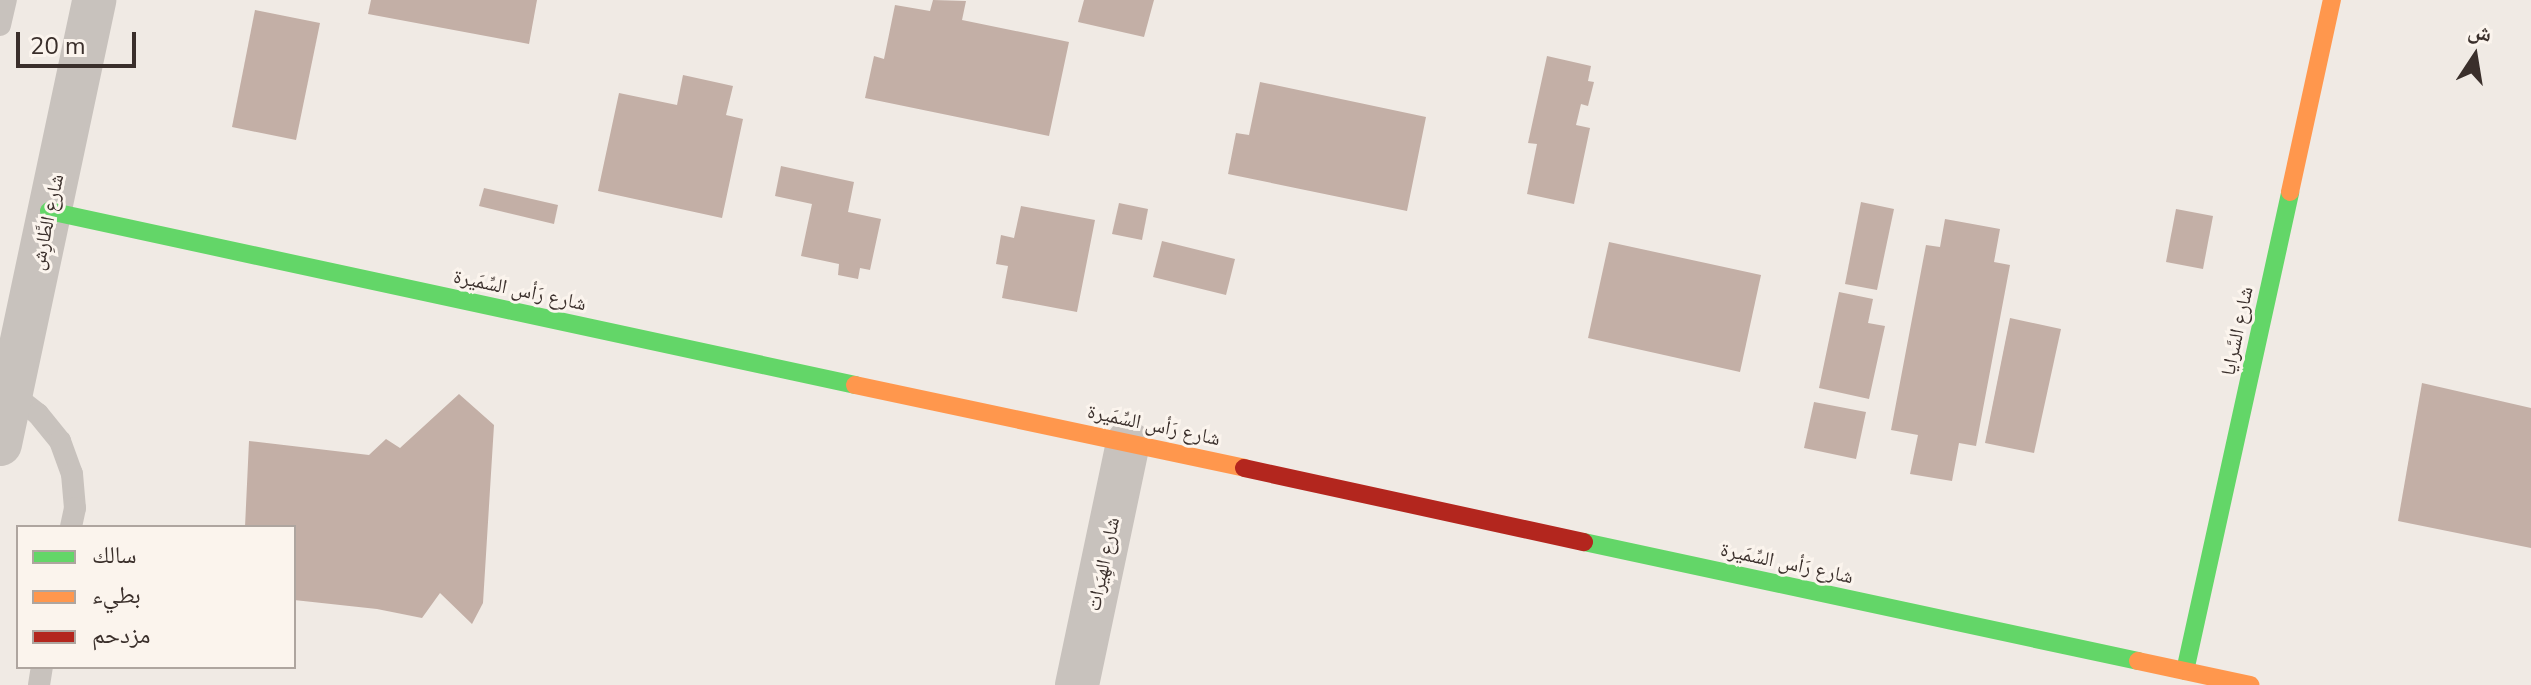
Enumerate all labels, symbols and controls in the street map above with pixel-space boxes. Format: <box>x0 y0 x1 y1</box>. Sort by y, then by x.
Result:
text: ش <box>2465 15 2495 50</box>
scale bar <box>20 16 140 66</box>
north arrow <box>2435 16 2515 96</box>
text: 20 m <box>30 30 86 62</box>
street label: شارع الطَّارِش <box>25 172 69 272</box>
street label: شارع رَأس السِّمَيرة <box>451 264 589 316</box>
street label: شارع السَّرايا <box>2216 284 2258 378</box>
street label: شارع رَأس السِّمَيرة <box>1085 399 1223 451</box>
street label: شارع الهِيَرات <box>1081 515 1125 613</box>
legend <box>16 525 296 669</box>
street label: شارع رَأس السِّمَيرة <box>1718 537 1856 589</box>
text: سالك <box>92 539 137 571</box>
text: بطيء <box>92 579 141 611</box>
text: مزدحم <box>92 619 151 651</box>

